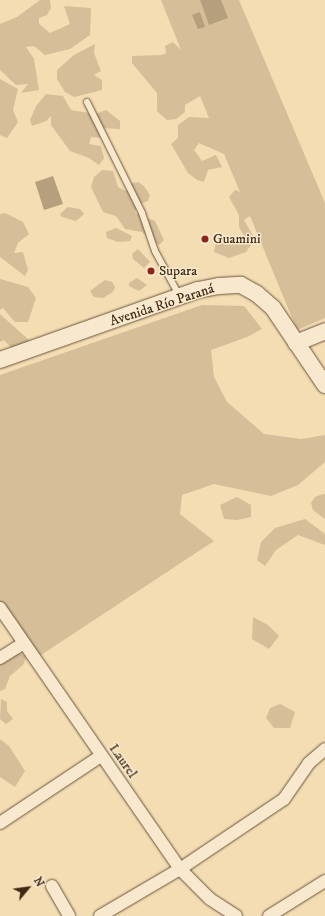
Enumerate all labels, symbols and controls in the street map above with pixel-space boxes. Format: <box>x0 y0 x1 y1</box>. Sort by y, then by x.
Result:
place label: Guamini <box>213 231 261 247</box>
marker: Guamini <box>200 234 210 244</box>
place label: Supara <box>159 263 197 279</box>
marker: Supara <box>146 266 156 276</box>
street label: Avenida Río Paraná <box>108 280 216 330</box>
street label: Laurel <box>105 741 141 781</box>
north arrow <box>8 868 48 908</box>
text: N <box>30 875 47 890</box>

